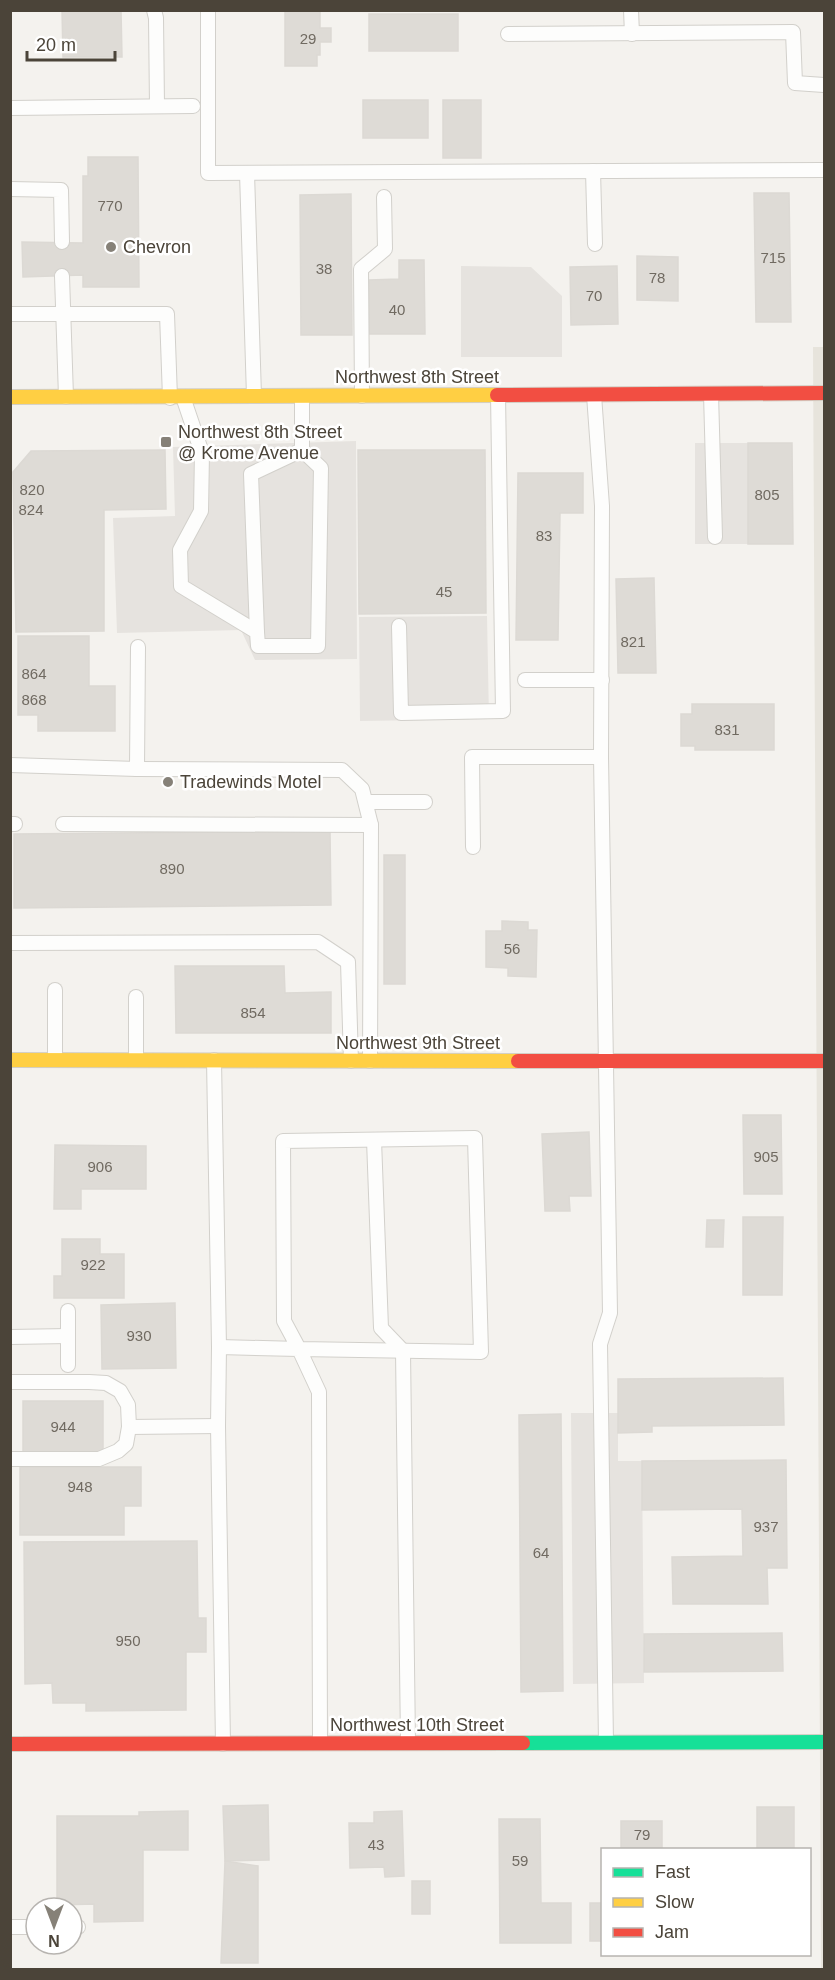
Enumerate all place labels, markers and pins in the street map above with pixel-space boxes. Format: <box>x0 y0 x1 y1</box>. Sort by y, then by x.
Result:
place label: Chevron <box>123 237 191 257</box>
marker: Chevron <box>104 240 118 254</box>
place label: Northwest 8th Street @ Krome Avenue <box>178 422 342 463</box>
marker: Northwest 8th Street @ Krome Avenue <box>159 435 173 449</box>
place label: Tradewinds Motel <box>180 772 321 792</box>
marker: Tradewinds Motel <box>161 775 175 789</box>

